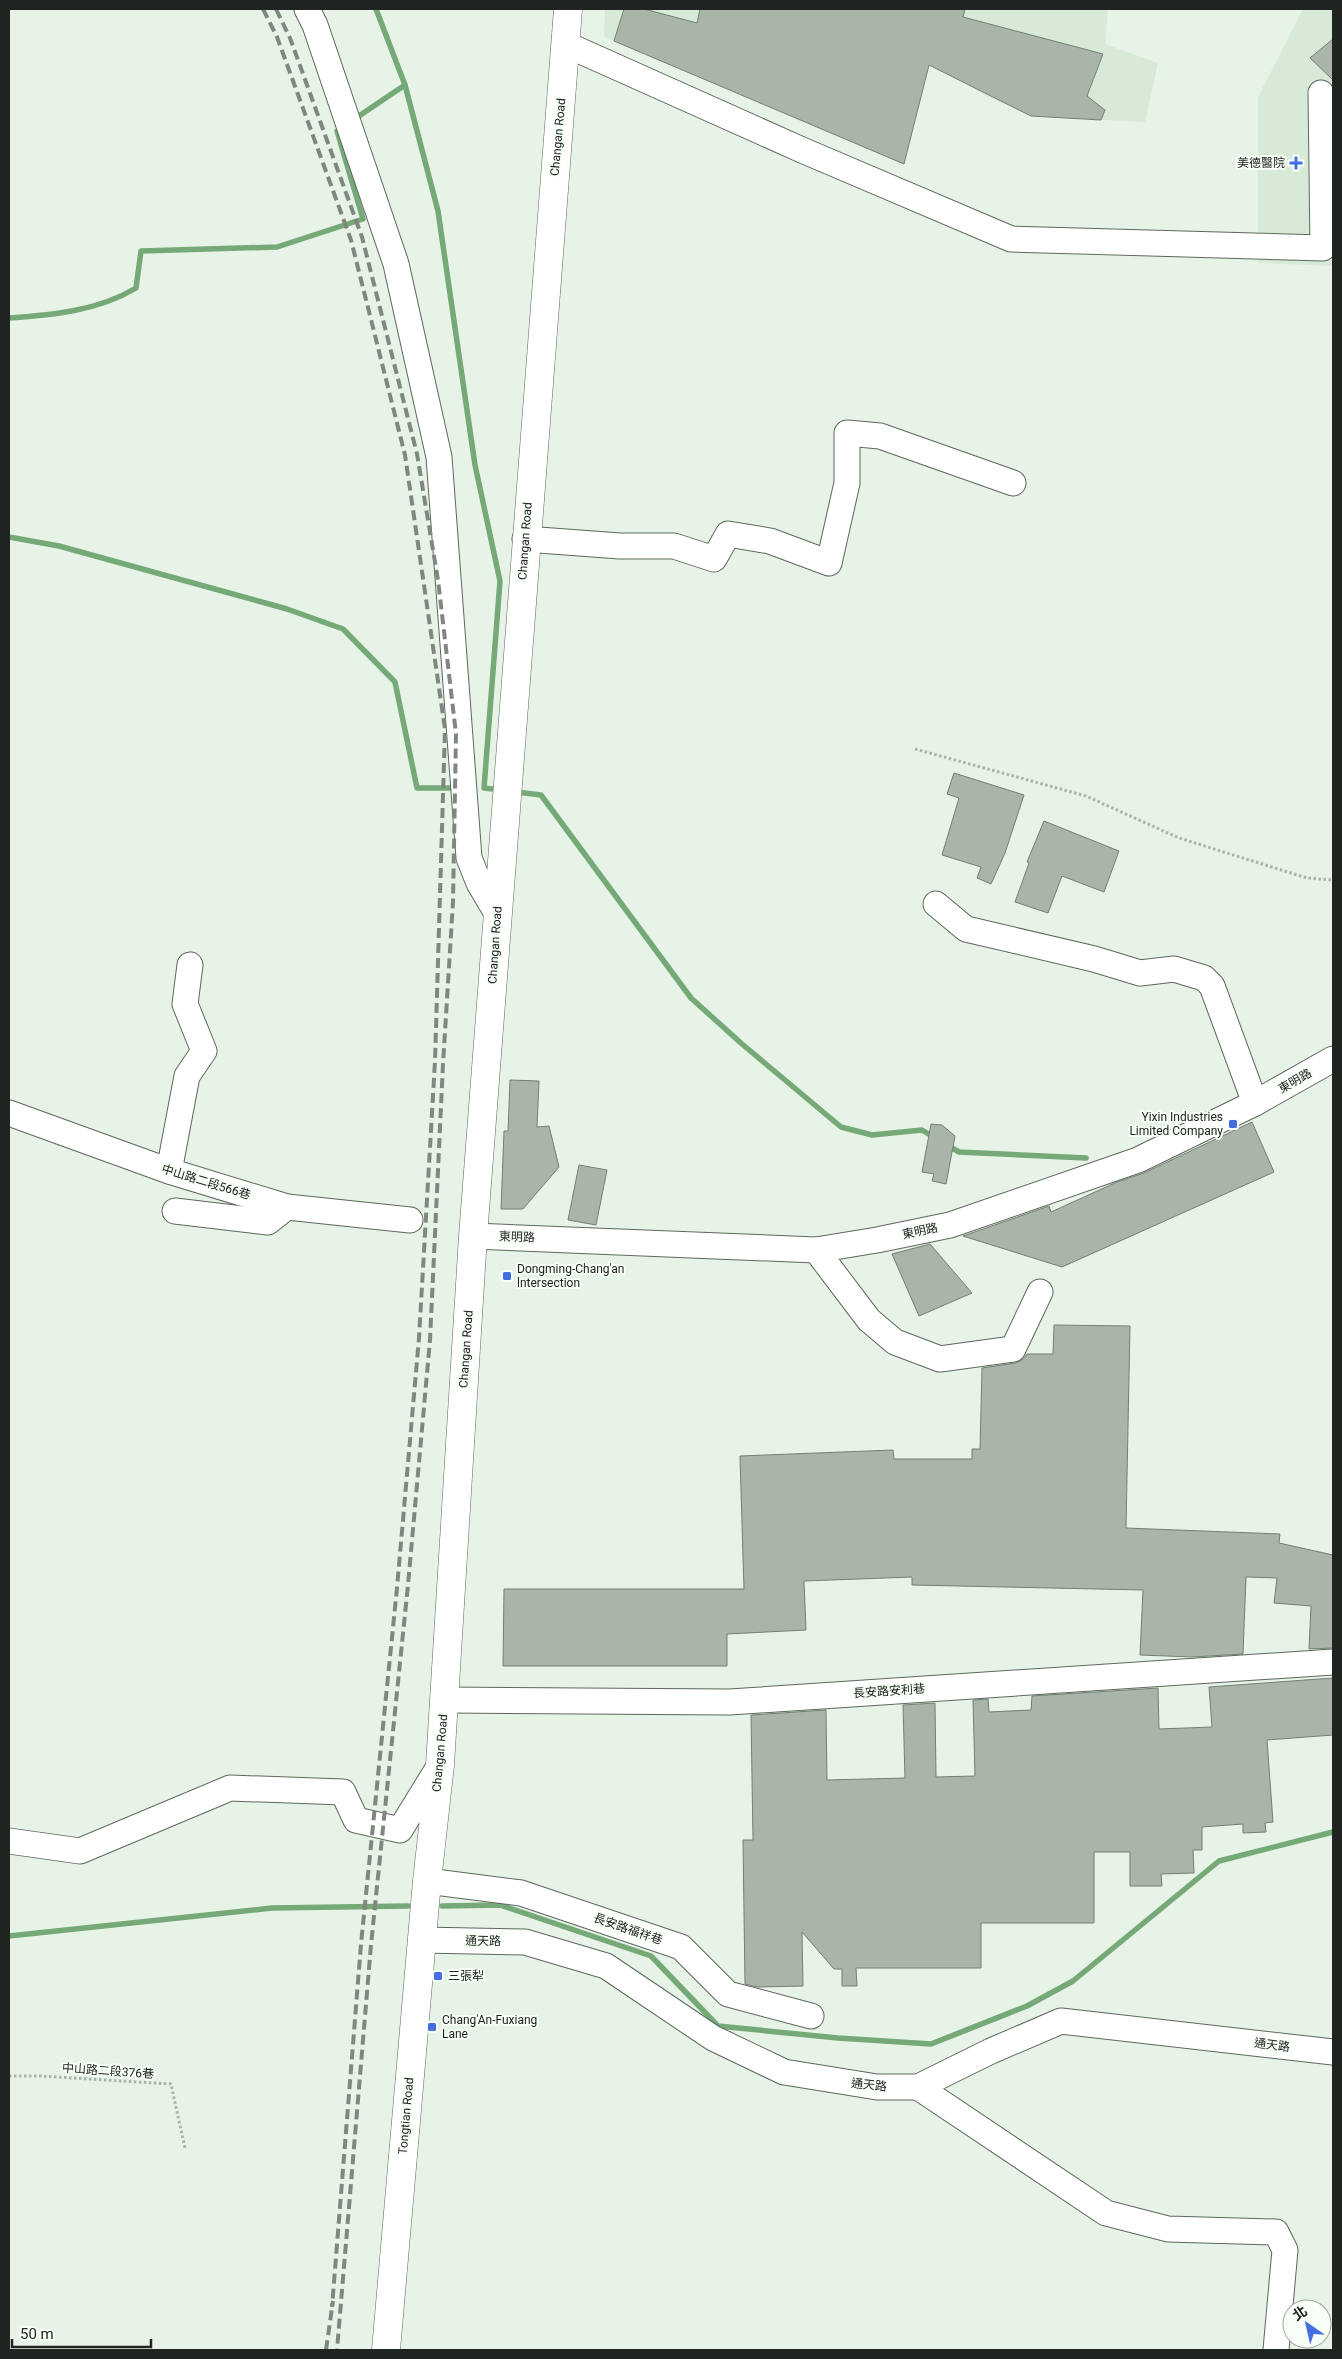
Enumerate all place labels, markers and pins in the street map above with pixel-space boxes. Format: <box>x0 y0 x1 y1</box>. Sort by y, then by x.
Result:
place label: 美德醫院 <box>1237 156 1285 170</box>
marker: 美德醫院 <box>1289 156 1303 170</box>
place label: Yixin Industries Limited Company <box>1129 1110 1223 1138</box>
marker: Yixin Industries Limited Company <box>1227 1118 1239 1130</box>
place label: Dongming-Chang'an lntersection <box>517 1262 624 1290</box>
marker: Dongming-Chang'an lntersection <box>501 1270 513 1282</box>
place label: 三張犁 <box>448 1969 484 1983</box>
marker: 三張犁 <box>432 1970 444 1982</box>
place label: Chang'An-Fuxiang Lane <box>442 2013 537 2041</box>
marker: Chang'An-Fuxiang Lane <box>426 2021 438 2033</box>

